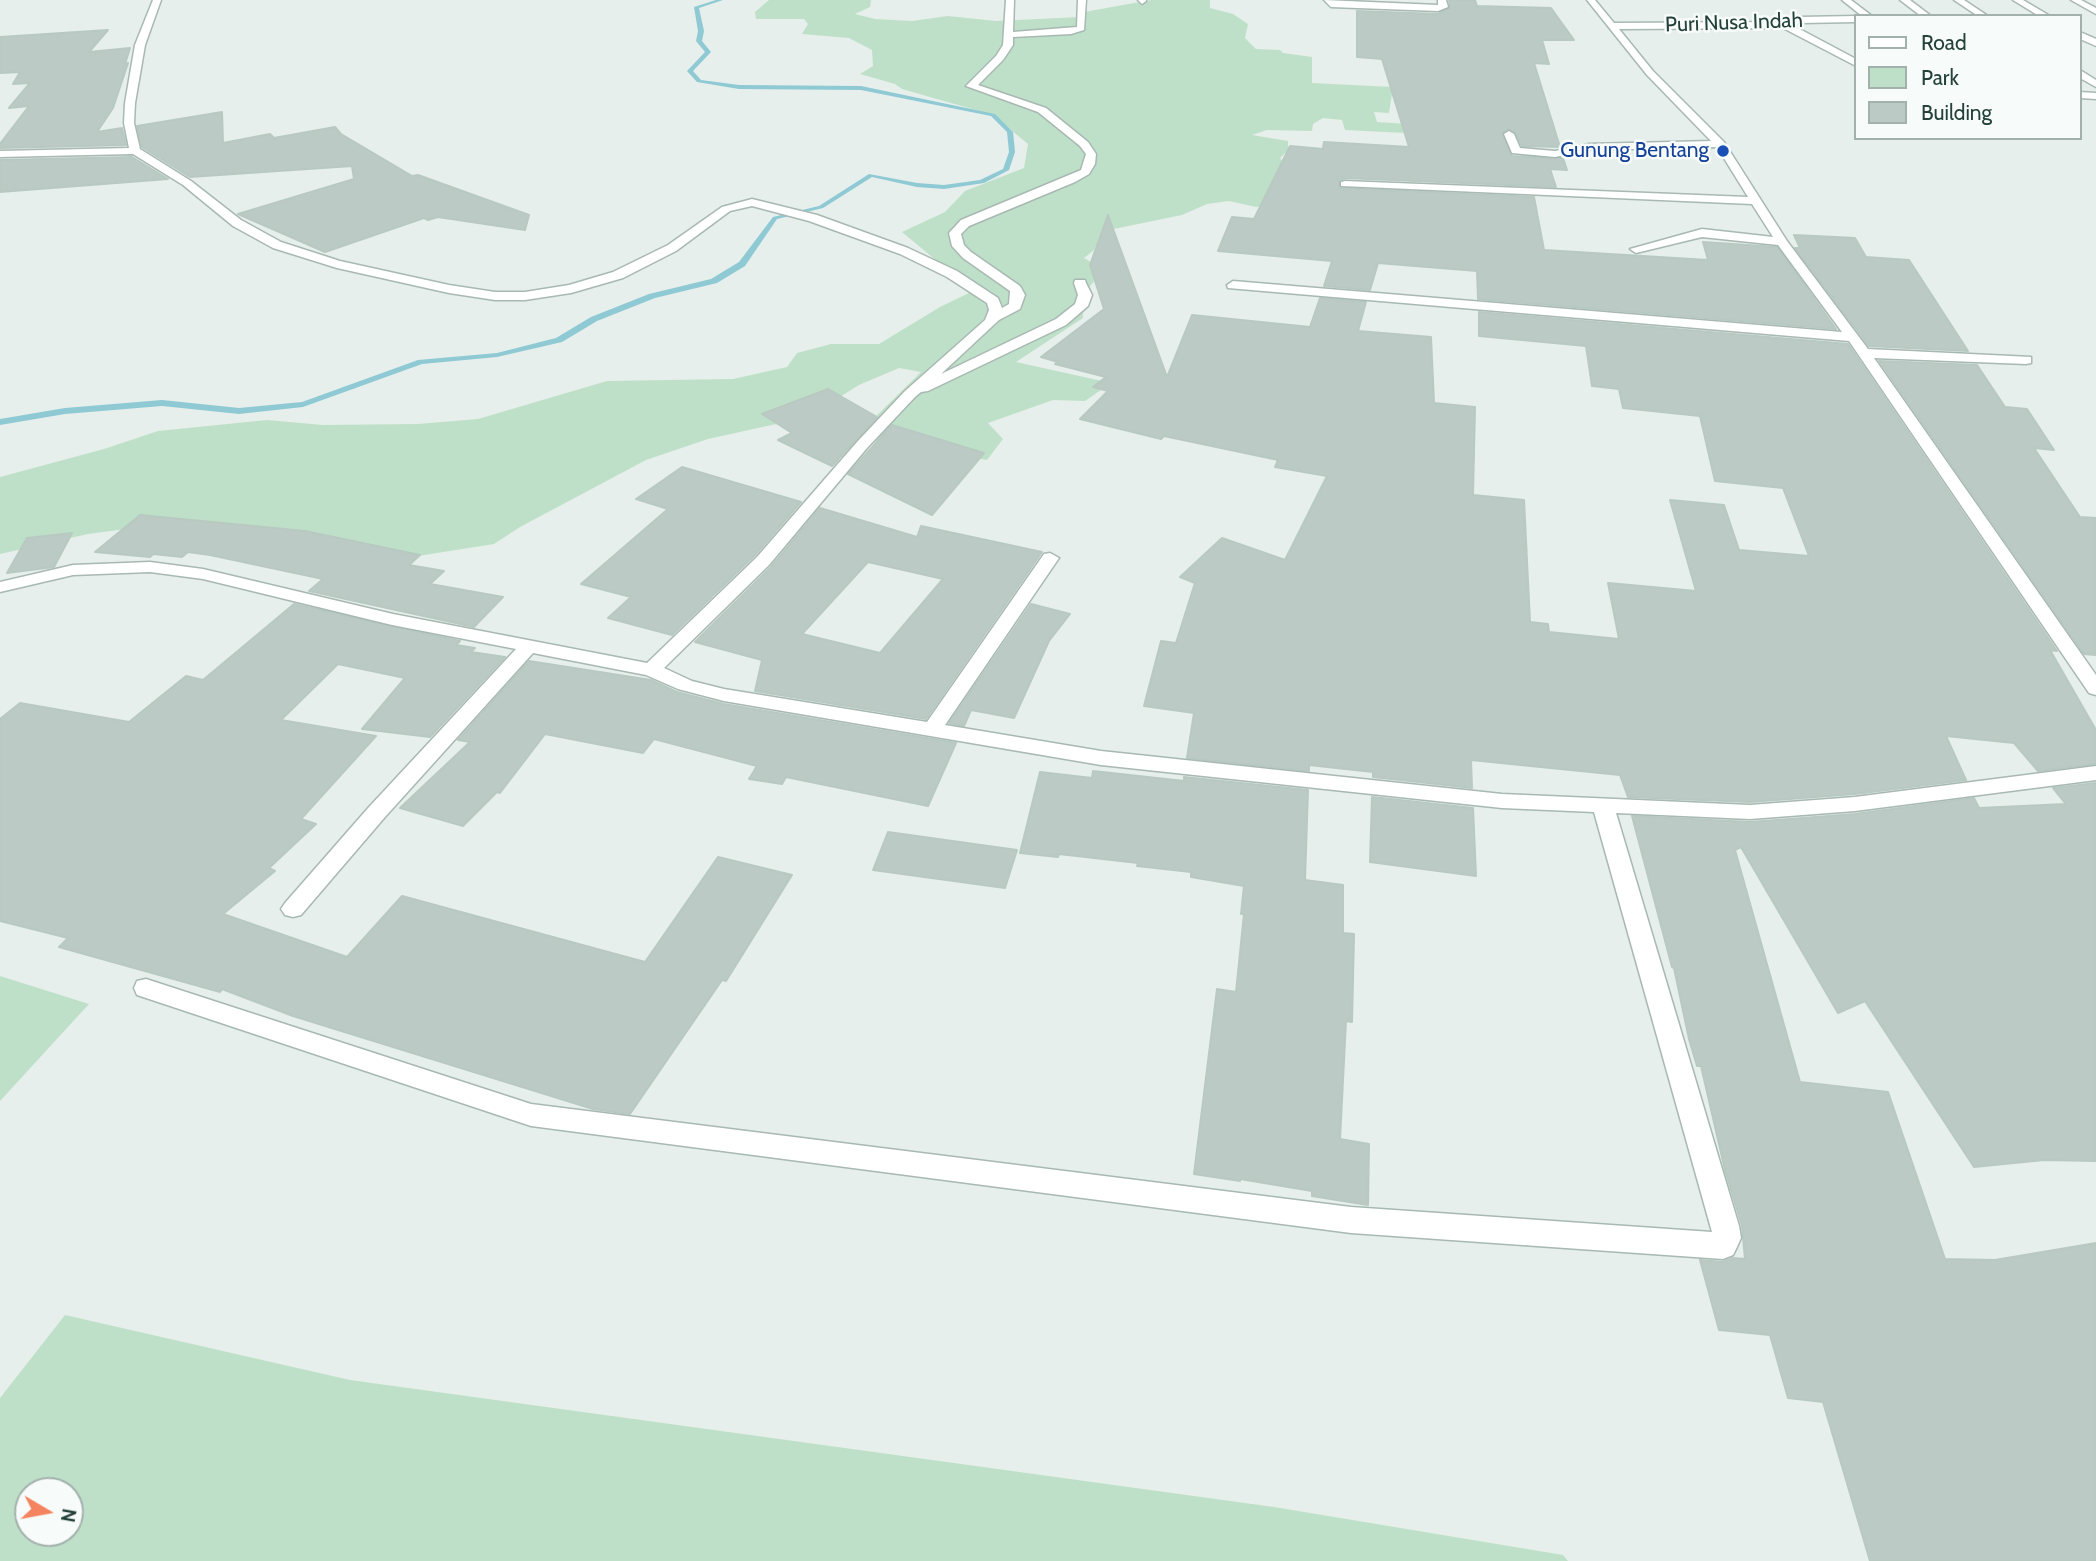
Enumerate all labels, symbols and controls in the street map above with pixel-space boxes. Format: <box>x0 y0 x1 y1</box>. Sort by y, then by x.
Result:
street label: Puri Nusa Indah <box>1665 8 1803 38</box>
legend <box>1854 14 2082 140</box>
text: Road <box>1921 30 1967 55</box>
text: Park <box>1921 65 1959 90</box>
text: Building <box>1921 100 1992 125</box>
place label: Gunung Bentang <box>1560 138 1709 164</box>
marker: Gunung Bentang <box>1715 143 1731 159</box>
north arrow <box>14 1477 84 1547</box>
text: N <box>56 1507 81 1524</box>

